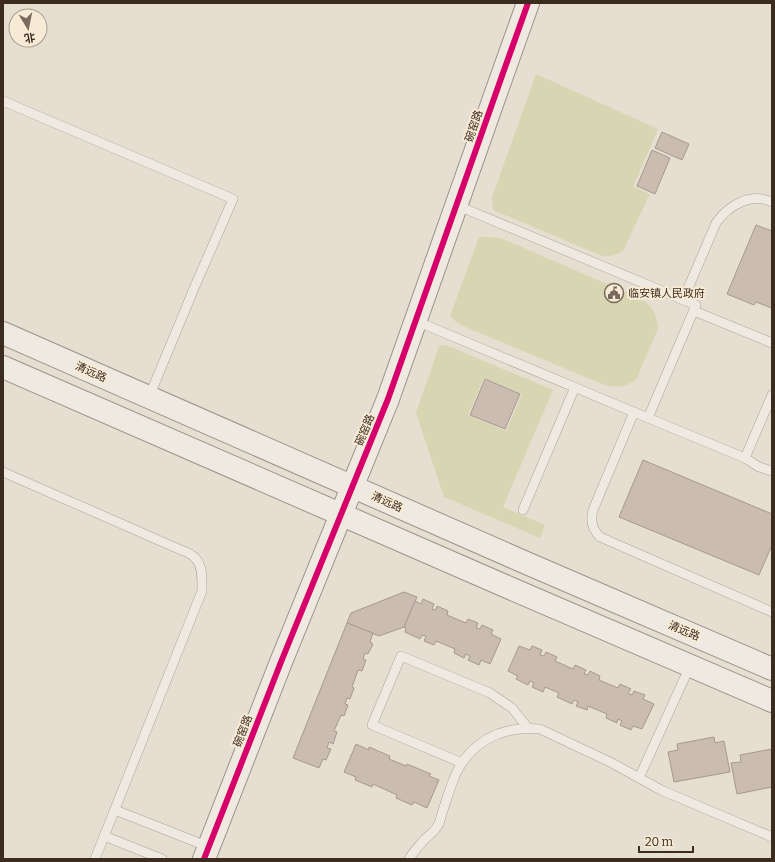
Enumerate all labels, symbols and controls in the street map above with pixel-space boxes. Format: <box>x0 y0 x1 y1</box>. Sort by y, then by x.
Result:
north arrow <box>8 8 48 48</box>
text: 北 <box>23 30 36 45</box>
street label: 碗窑路 <box>462 108 486 144</box>
public building icon: 临安镇人民政府 <box>603 282 625 304</box>
place label: 临安镇人民政府 <box>628 287 705 300</box>
street label: 清远路 <box>73 359 109 385</box>
street label: 碗窑路 <box>353 412 377 448</box>
street label: 清远路 <box>369 489 405 515</box>
street label: 清远路 <box>666 619 702 643</box>
street label: 碗窑路 <box>231 713 255 749</box>
scale bar <box>639 828 693 854</box>
text: 20 m <box>645 835 674 849</box>

